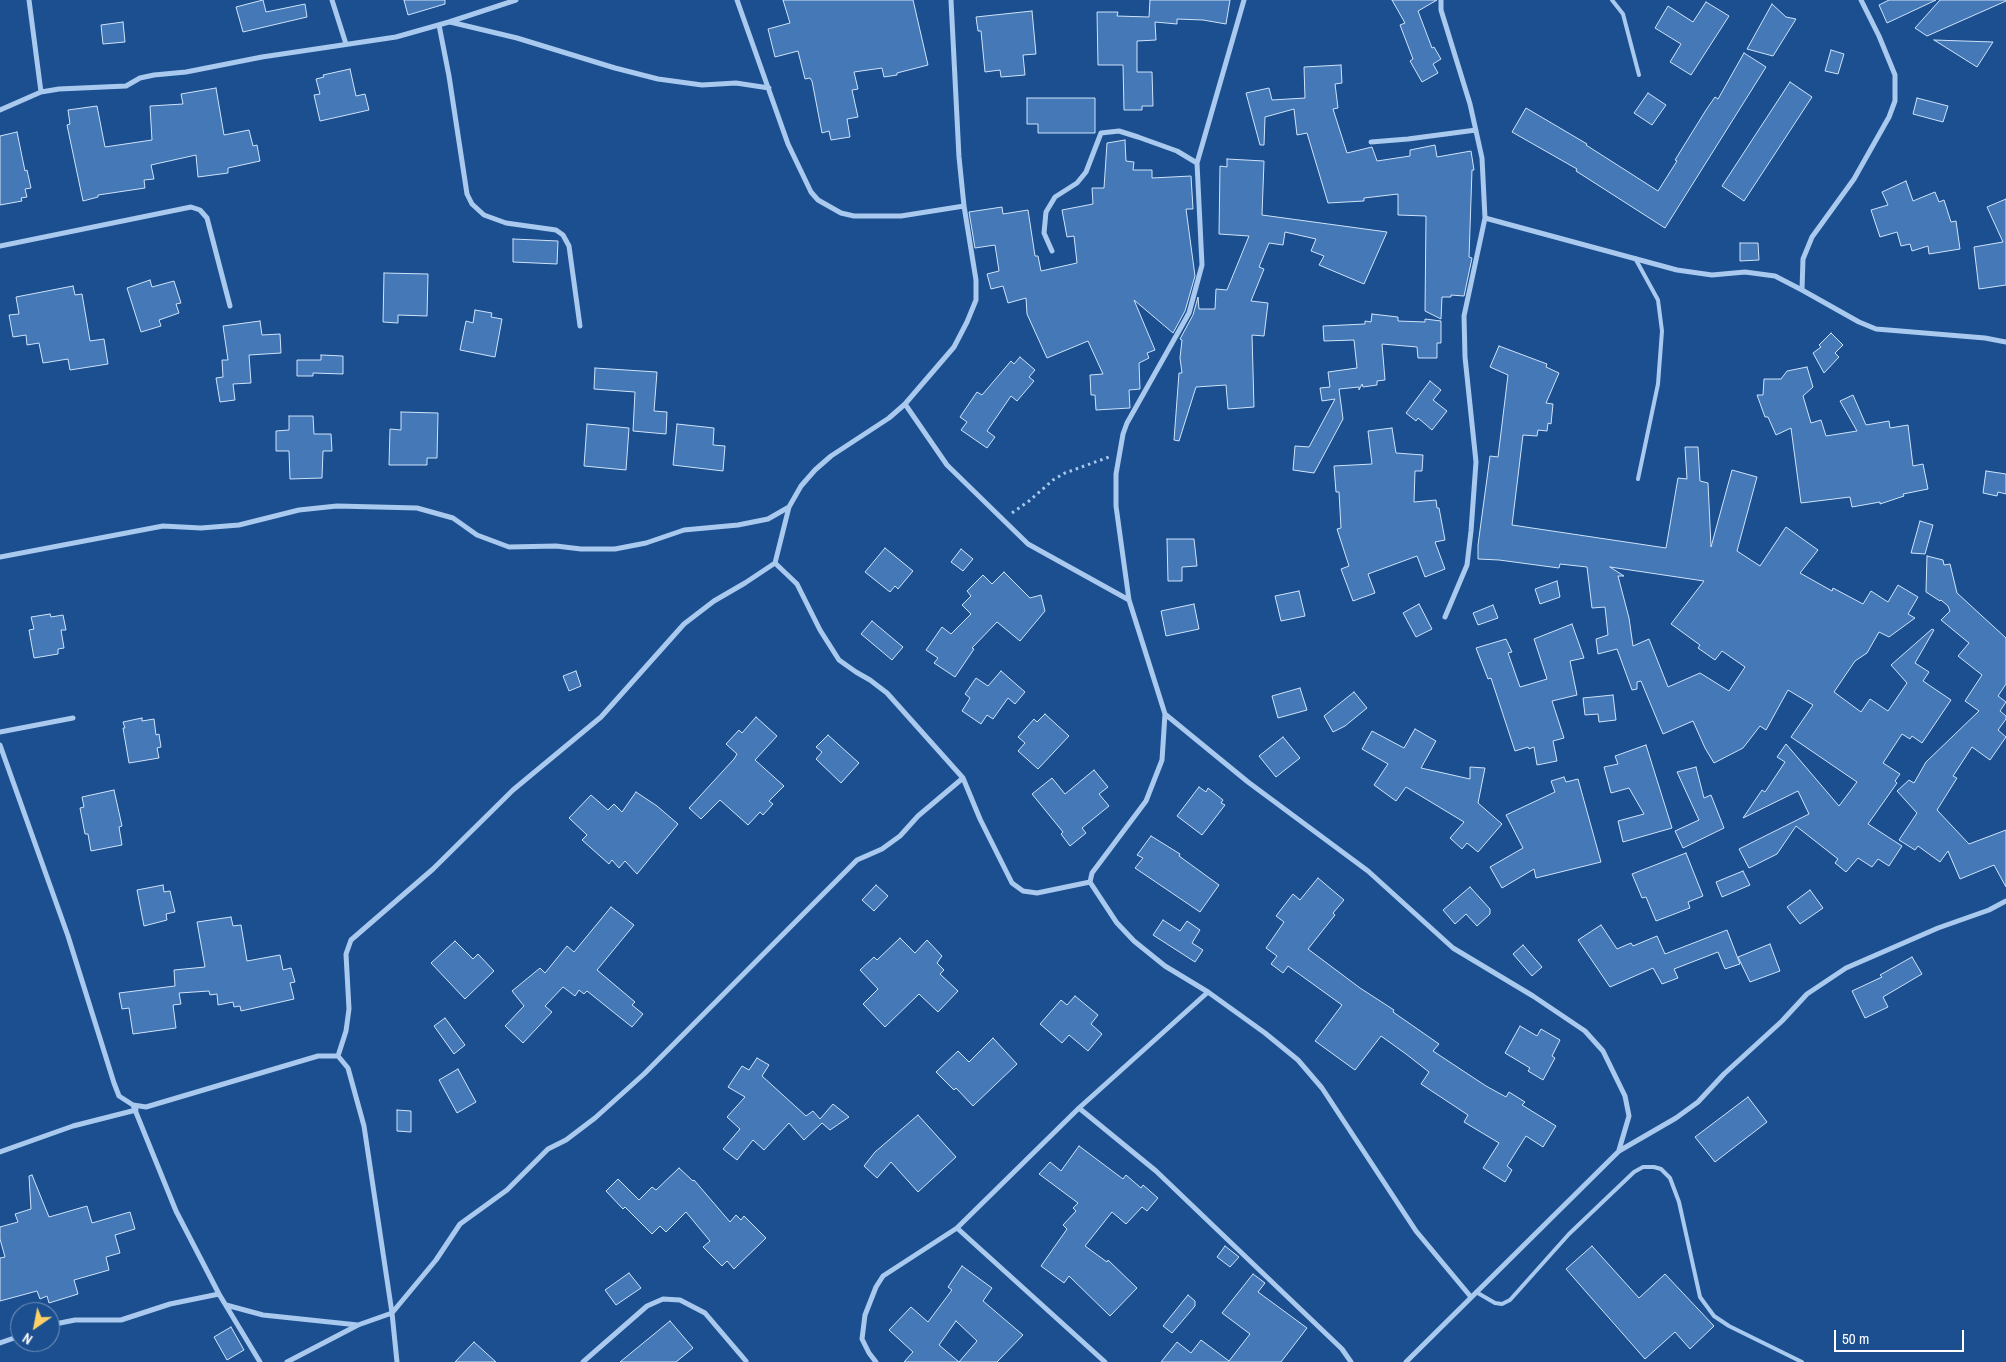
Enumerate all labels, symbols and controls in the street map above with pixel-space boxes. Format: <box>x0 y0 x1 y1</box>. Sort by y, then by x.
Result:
north arrow <box>10 1302 60 1352</box>
scale bar <box>1836 1320 1966 1352</box>
text: 50 m <box>1842 1328 1869 1349</box>
text: N <box>19 1329 36 1349</box>

